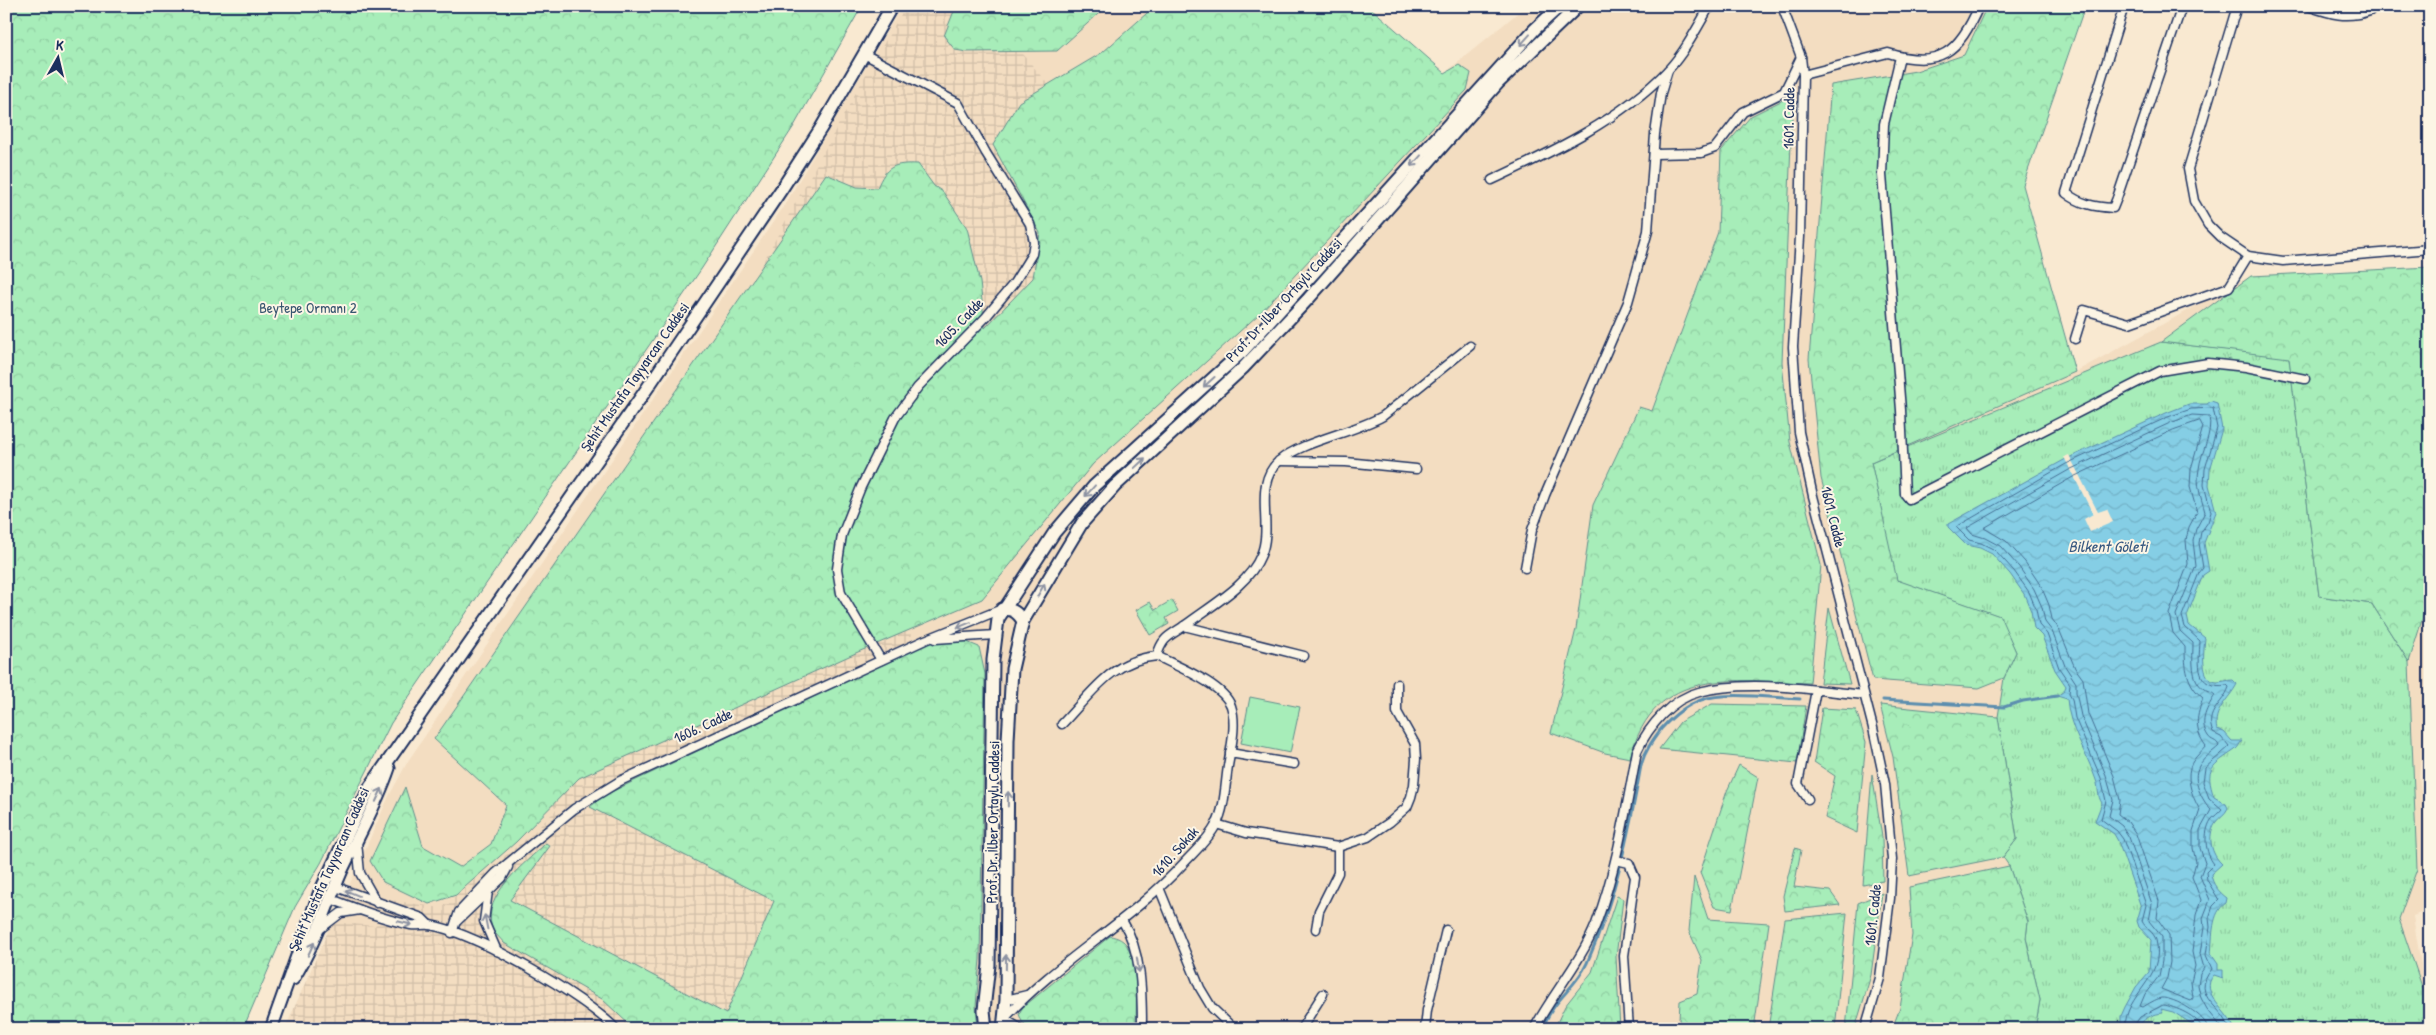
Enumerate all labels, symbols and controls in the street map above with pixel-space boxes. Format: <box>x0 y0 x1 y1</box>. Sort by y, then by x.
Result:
north arrow <box>32 32 82 82</box>
one-way arrow <box>1519 34 1531 47</box>
text: K <box>55 35 65 55</box>
street label: 1601. Cadde <box>1777 87 1800 149</box>
one-way arrow <box>1410 155 1422 168</box>
street label: Prof. Dr. İlber Ortaylı Caddesi <box>1220 233 1347 366</box>
street label: 1605. Cadde <box>929 293 988 353</box>
park label: Beytepe Ormanı 2 <box>259 297 357 318</box>
street label: Şehit Mustafa Tayyarcan Caddesi <box>575 298 694 456</box>
one-way arrow <box>1203 376 1216 388</box>
one-way arrow <box>1133 457 1146 469</box>
street label: 1601. Cadde <box>1816 484 1851 550</box>
one-way arrow <box>1084 485 1095 498</box>
water label: Bilkent Göleti <box>2068 535 2149 557</box>
one-way arrow <box>1036 584 1046 598</box>
one-way arrow <box>957 620 972 630</box>
street label: 1606. Cadde <box>670 703 736 748</box>
street label: Prof. Dr. İlber Ortaylı Caddesi <box>981 740 1004 904</box>
street label: Şehit Mustafa Tayyarcan Caddesi <box>283 783 374 954</box>
one-way arrow <box>374 788 384 803</box>
one-way arrow <box>1003 792 1013 808</box>
street label: 1610. Sokak <box>1146 822 1203 882</box>
street label: 1601. Cadde <box>1859 883 1886 947</box>
one-way arrow <box>345 888 360 898</box>
one-way arrow <box>481 915 490 931</box>
one-way arrow <box>397 919 413 928</box>
one-way arrow <box>306 942 316 957</box>
one-way arrow <box>1001 954 1011 970</box>
one-way arrow <box>1133 957 1143 973</box>

